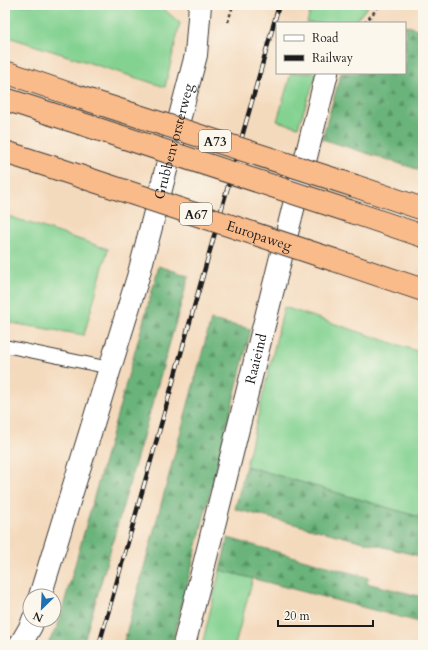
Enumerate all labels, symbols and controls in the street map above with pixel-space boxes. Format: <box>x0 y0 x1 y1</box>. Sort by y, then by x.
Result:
legend <box>276 22 406 74</box>
text: Road <box>312 30 339 46</box>
text: Railway <box>312 50 354 66</box>
street label: Grubbenvorsterweg <box>150 81 198 201</box>
road number: A73 <box>199 130 231 152</box>
road number: A67 <box>180 203 212 225</box>
street label: Europaweg <box>224 216 295 256</box>
street label: Raaieind <box>241 331 272 386</box>
north arrow <box>22 588 62 628</box>
scale bar <box>278 602 373 628</box>
text: N <box>30 608 46 625</box>
text: 20 m <box>284 608 311 624</box>

